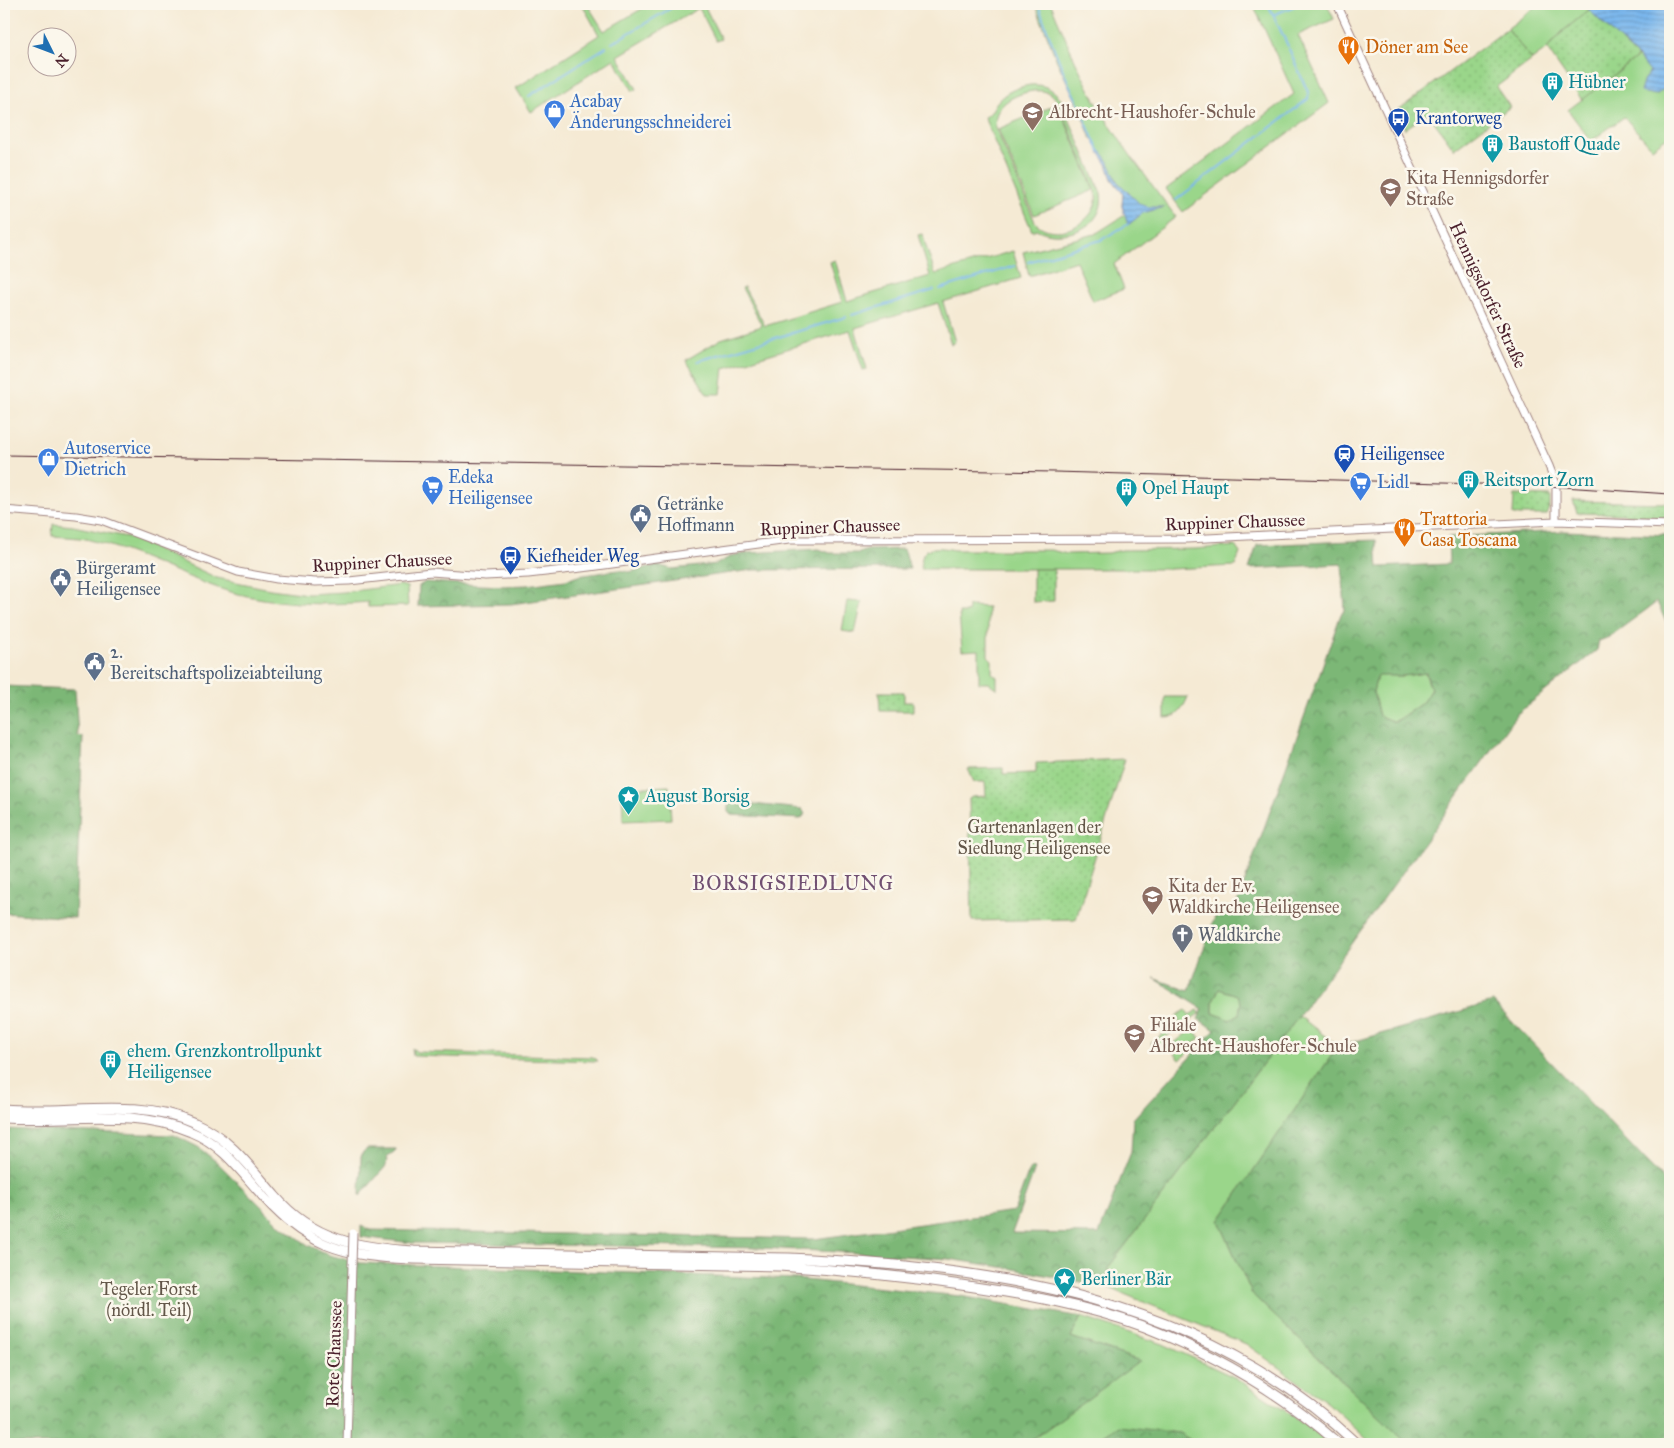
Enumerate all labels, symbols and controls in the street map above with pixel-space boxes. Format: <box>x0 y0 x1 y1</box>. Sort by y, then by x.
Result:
north arrow <box>28 28 78 78</box>
restaurant icon: Döner am See <box>1337 35 1361 66</box>
place label: Döner am See <box>1365 36 1468 58</box>
text: N <box>51 50 72 71</box>
building icon: Hübner <box>1540 70 1564 101</box>
place label: Hübner <box>1568 71 1626 93</box>
place label: Acabay Änderungsschneiderei <box>569 90 731 134</box>
shop icon: Acabay Änderungsschneiderei <box>542 99 566 130</box>
school or university icon: Albrecht-Haushofer-Schule <box>1021 100 1045 131</box>
place label: Albrecht-Haushofer-Schule <box>1048 101 1256 123</box>
bus stop icon: Krantorweg <box>1387 106 1411 137</box>
place label: Krantorweg <box>1415 107 1502 130</box>
building icon: Baustoff Quade <box>1480 132 1504 163</box>
place label: Baustoff Quade <box>1508 133 1620 155</box>
place label: Kita Hennigsdorfer Straße <box>1406 167 1549 210</box>
school or university icon: Kita Hennigsdorfer Straße <box>1378 176 1402 207</box>
street label: Hennigsdorfer Straße <box>1443 218 1532 372</box>
place label: Autoservice Dietrich <box>63 437 151 480</box>
station icon: Heiligensee <box>1332 442 1356 473</box>
place label: Heiligensee <box>1360 443 1445 466</box>
shop icon: Autoservice Dietrich <box>36 446 60 477</box>
place label: Edeka Heiligensee <box>448 466 533 510</box>
building icon: Reitsport Zorn <box>1456 468 1480 499</box>
place label: Reitsport Zorn <box>1484 469 1594 491</box>
supermarket icon: Lidl <box>1349 470 1373 501</box>
place label: Lidl <box>1377 471 1409 493</box>
supermarket icon: Edeka Heiligensee <box>420 475 444 506</box>
building icon: Opel Haupt <box>1114 476 1138 507</box>
place label: Opel Haupt <box>1142 477 1230 499</box>
place label: Getränke Hoffmann <box>657 493 735 536</box>
public building icon: Getränke Hoffmann <box>629 502 653 533</box>
place label: Trattoria Casa Toscana <box>1420 508 1517 551</box>
street label: Ruppiner Chaussee <box>1164 509 1306 535</box>
street label: Ruppiner Chaussee <box>759 514 901 540</box>
restaurant icon: Trattoria Casa Toscana <box>1392 517 1416 548</box>
bus stop icon: Kiefheider Weg <box>498 544 522 575</box>
place label: Kiefheider Weg <box>526 545 640 568</box>
street label: Ruppiner Chaussee <box>311 547 453 577</box>
place label: Bürgeramt Heiligensee <box>76 557 161 601</box>
public building icon: Bürgeramt Heiligensee <box>48 566 72 597</box>
place label: 2. Bereitschaftspolizeiabteilung <box>110 641 322 685</box>
public building icon: 2. Bereitschaftspolizeiabteilung <box>82 650 106 681</box>
place icon: August Borsig <box>617 784 641 815</box>
place label: August Borsig <box>644 785 750 808</box>
park label: Gartenanlagen der Siedlung Heiligensee <box>958 816 1110 860</box>
district label: BORSIGSIEDLUNG <box>692 871 894 895</box>
place label: Kita der Ev. Waldkirche Heiligensee <box>1168 875 1339 919</box>
school or university icon: Kita der Ev. Waldkirche Heiligensee <box>1140 884 1164 915</box>
church icon: Waldkirche <box>1170 923 1194 954</box>
place label: Waldkirche <box>1198 924 1281 946</box>
place label: Filiale Albrecht-Haushofer-Schule <box>1149 1014 1357 1057</box>
school or university icon: Filiale Albrecht-Haushofer-Schule <box>1122 1023 1146 1054</box>
place label: ehem. Grenzkontrollpunkt Heiligensee <box>127 1040 323 1084</box>
building icon: ehem. Grenzkontrollpunkt Heiligensee <box>99 1049 123 1080</box>
place icon: Berliner Bär <box>1053 1267 1077 1298</box>
place label: Berliner Bär <box>1081 1268 1171 1290</box>
park label: Tegeler Forst (nördl. Teil) <box>100 1278 198 1322</box>
street label: Rote Chaussee <box>321 1300 347 1408</box>

